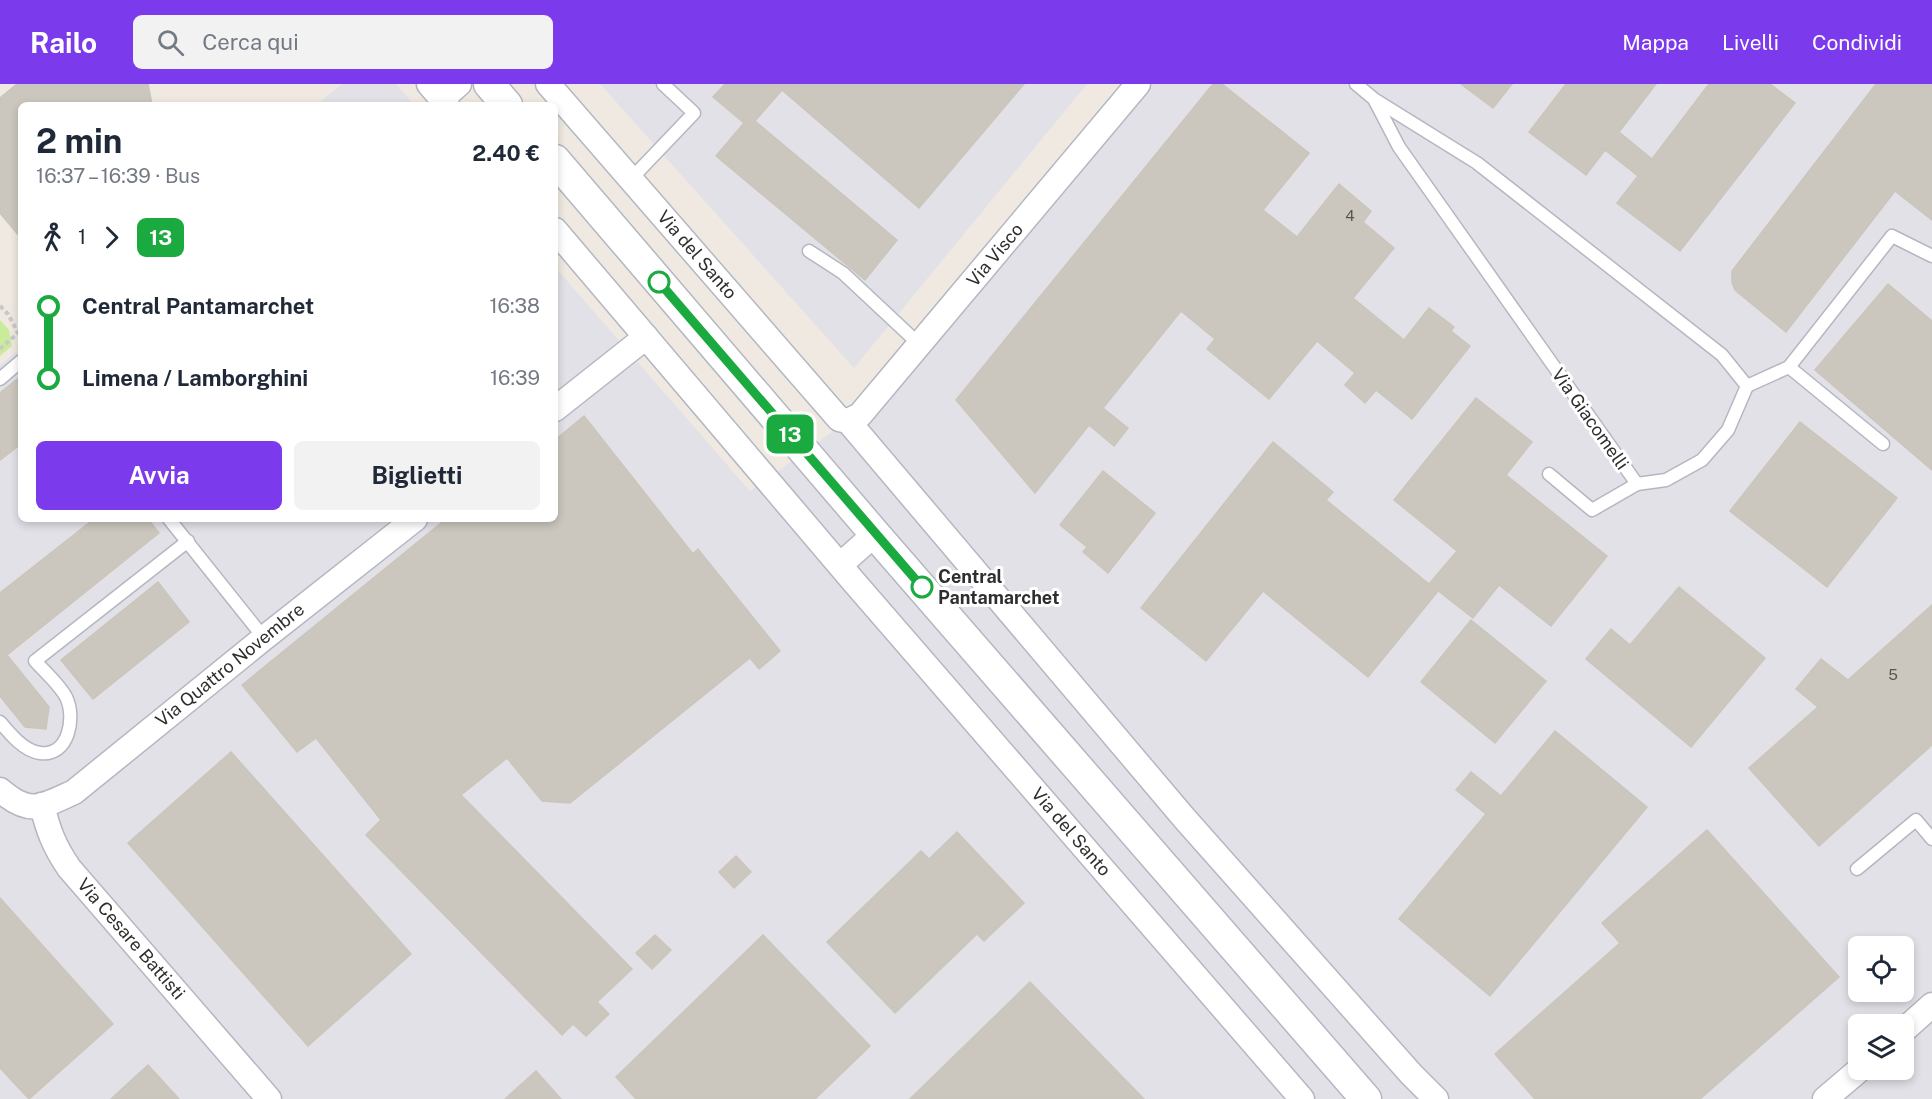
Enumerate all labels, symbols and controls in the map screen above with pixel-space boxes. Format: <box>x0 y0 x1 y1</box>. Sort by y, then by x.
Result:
search box <box>133 15 553 69</box>
text: Railo <box>30 26 97 59</box>
icon: search <box>154 26 187 59</box>
text: Cerca qui <box>202 29 299 55</box>
text: Mappa <box>1622 30 1689 55</box>
text: Livelli <box>1722 30 1779 55</box>
text: Condividi <box>1812 30 1902 55</box>
text: 2 min <box>36 122 122 160</box>
text: 2.40 € <box>472 140 540 166</box>
text: 16:37 – 16:39 · Bus <box>36 164 200 188</box>
street label: Via del Santo <box>653 206 741 303</box>
house number: 4 <box>1345 207 1355 224</box>
street label: Via Visco <box>962 219 1027 291</box>
icon: walk <box>36 221 69 254</box>
icon: forward <box>95 221 128 254</box>
text: 1 <box>78 225 86 249</box>
text: 13 <box>149 225 172 250</box>
unlabelled marker <box>648 271 670 293</box>
text: Central Pantamarchet <box>82 293 314 319</box>
text: 16:38 <box>489 294 540 318</box>
street label: Via Giacomelli <box>1548 364 1633 474</box>
text: Limena / Lamborghini <box>82 365 308 391</box>
text: 16:39 <box>490 366 540 390</box>
line badge: 13 <box>763 414 817 454</box>
text: 13 <box>779 422 801 447</box>
button: Avvia <box>36 441 282 510</box>
button: Biglietti <box>294 441 540 510</box>
place label: Central Pantamarchet <box>938 566 1059 608</box>
marker: Central Pantamarchet <box>911 576 933 598</box>
street label: Via Quattro Novembre <box>151 598 308 731</box>
house number: 5 <box>1888 666 1898 683</box>
street label: Via del Santo <box>1027 783 1115 880</box>
street label: Via Cesare Battisti <box>73 874 190 1003</box>
map controls <box>1848 936 1914 1080</box>
button: locate <box>1848 936 1914 1002</box>
button: layers <box>1848 1014 1914 1080</box>

